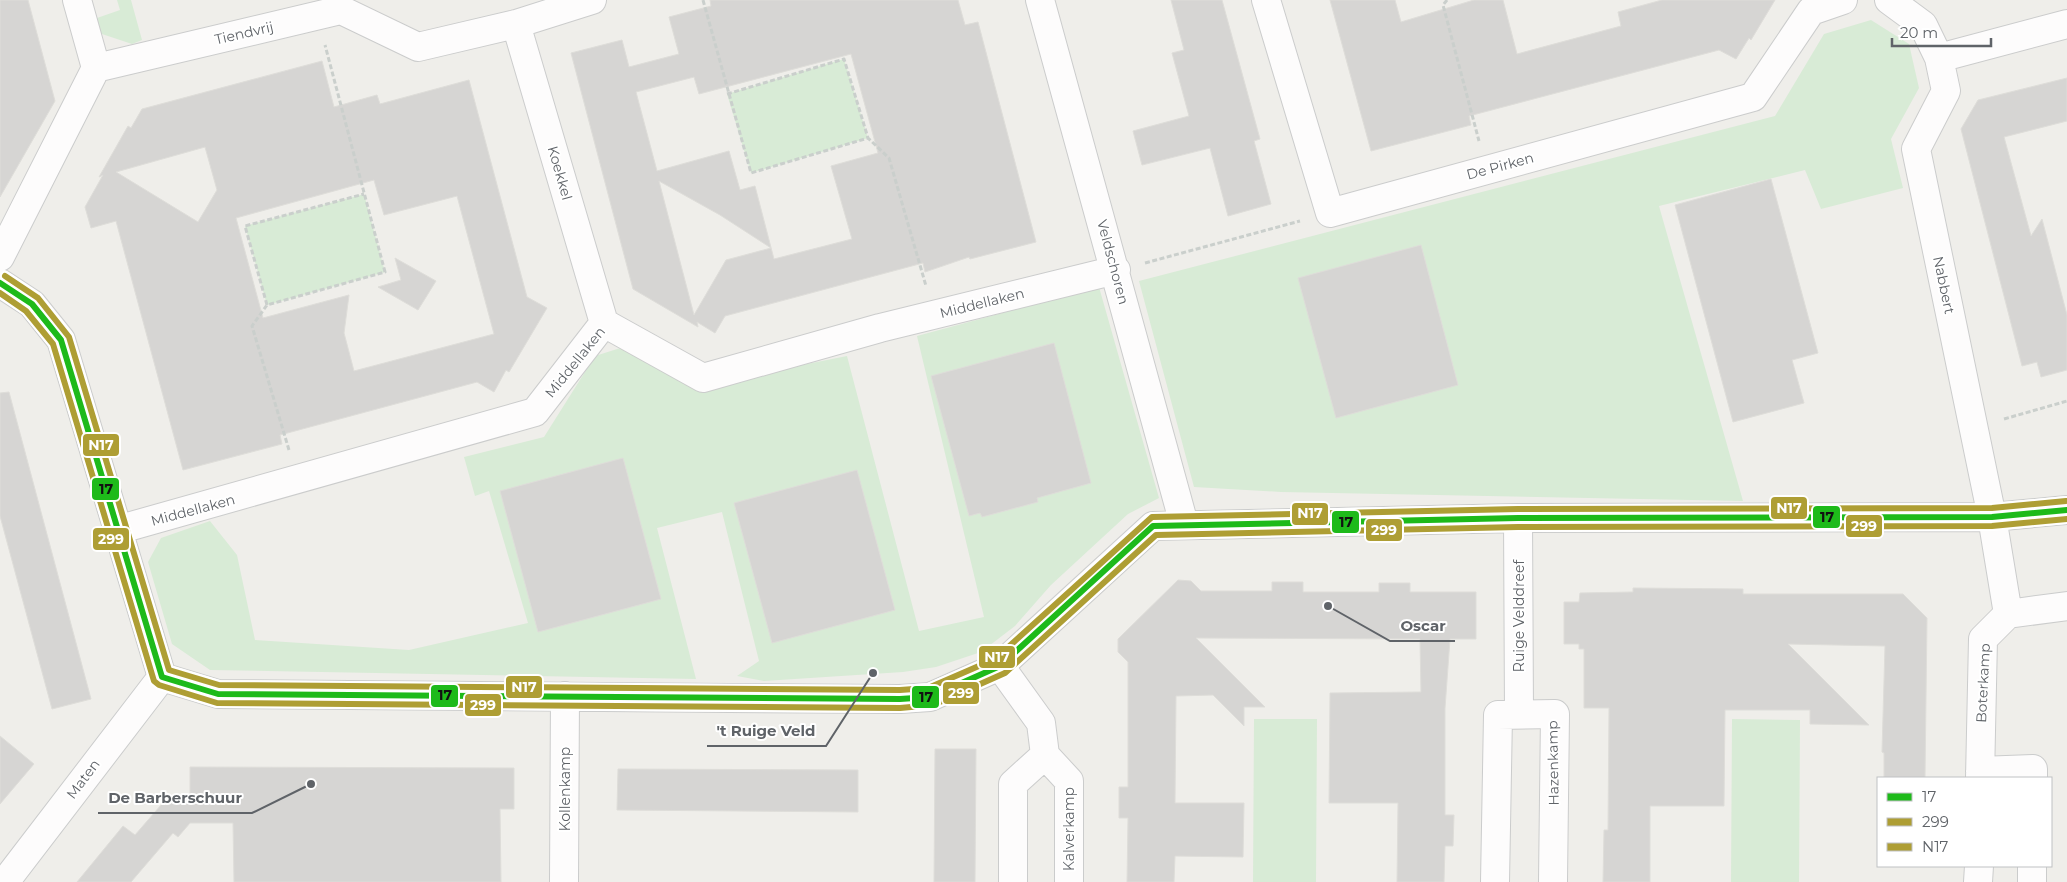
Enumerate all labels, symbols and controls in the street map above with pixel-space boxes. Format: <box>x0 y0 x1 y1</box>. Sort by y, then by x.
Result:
scale bar <box>1892 15 1991 47</box>
street label: Tiendvrij <box>213 17 275 49</box>
text: 20 m <box>1900 23 1938 42</box>
street label: Koekkel <box>544 144 576 202</box>
street label: De Pirken <box>1464 148 1536 184</box>
street label: Veldschoren <box>1093 218 1133 306</box>
street label: Nabbert <box>1929 254 1959 316</box>
street label: Middellaken <box>938 284 1026 322</box>
street label: Middellaken <box>541 323 609 401</box>
line badge: N17 <box>82 433 120 457</box>
text: N17 <box>88 436 114 454</box>
line badge: 17 <box>91 477 120 501</box>
text: 17 <box>99 480 113 498</box>
street label: Middellaken <box>149 490 237 530</box>
line badge: N17 <box>1770 496 1808 520</box>
text: N17 <box>1776 499 1802 517</box>
line badge: N17 <box>1291 502 1329 526</box>
text: N17 <box>1297 504 1323 522</box>
line badge: 17 <box>1812 505 1841 529</box>
text: 17 <box>1820 508 1834 526</box>
line badge: 17 <box>1331 510 1360 534</box>
text: 17 <box>1339 513 1353 531</box>
line badge: 299 <box>1845 514 1883 538</box>
text: 299 <box>1851 517 1877 535</box>
line badge: 299 <box>1365 518 1403 542</box>
text: 299 <box>1371 521 1397 539</box>
line badge: 299 <box>92 527 130 551</box>
text: 299 <box>98 530 124 548</box>
street label: Ruige Velddreef <box>1510 559 1528 672</box>
callout: Oscar <box>1390 611 1455 641</box>
text: Oscar <box>1400 616 1446 635</box>
street label: Boterkamp <box>1972 643 1994 723</box>
line badge: N17 <box>978 645 1016 669</box>
text: N17 <box>984 648 1010 666</box>
line badge: N17 <box>505 675 543 699</box>
text: N17 <box>511 678 537 696</box>
line badge: 299 <box>942 681 980 705</box>
line badge: 17 <box>430 684 459 708</box>
text: 299 <box>948 684 974 702</box>
line badge: 17 <box>911 685 940 709</box>
text: 17 <box>438 686 452 704</box>
text: 17 <box>919 688 933 706</box>
line badge: 299 <box>464 693 502 717</box>
text: 299 <box>470 696 496 714</box>
callout: 't Ruige Veld <box>707 716 826 746</box>
street label: Hazenkamp <box>1543 720 1563 806</box>
text: 't Ruige Veld <box>716 721 816 740</box>
street label: Kollenkamp <box>556 747 574 831</box>
street label: Maten <box>62 756 104 802</box>
legend <box>1877 777 2052 867</box>
callout: De Barberschuur <box>98 783 252 813</box>
street label: Kalverkamp <box>1060 787 1078 871</box>
text: 17 <box>1922 787 1936 806</box>
text: De Barberschuur <box>108 788 242 807</box>
text: 299 <box>1922 812 1949 831</box>
text: N17 <box>1922 837 1949 856</box>

